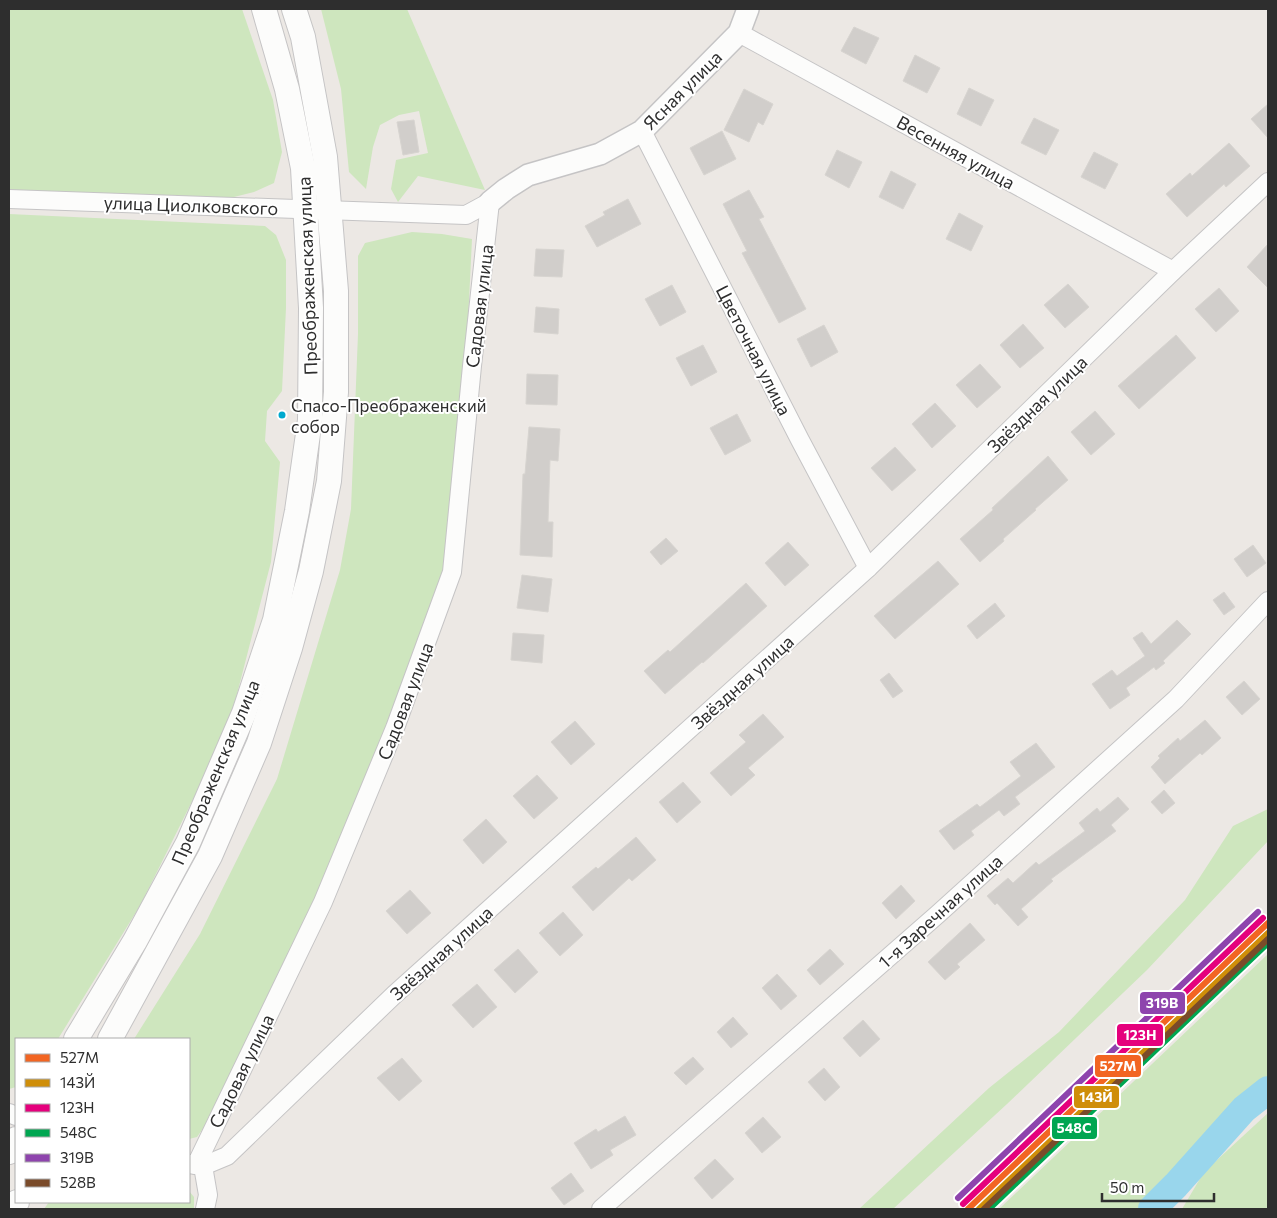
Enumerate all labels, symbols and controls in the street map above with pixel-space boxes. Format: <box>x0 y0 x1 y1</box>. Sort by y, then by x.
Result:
street label: Ясная улица <box>638 46 726 134</box>
street label: Весенняя улица <box>893 110 1019 194</box>
street label: Преображенская улица <box>293 176 321 376</box>
street label: улица Циолковского <box>103 191 279 219</box>
street label: Садовая улица <box>461 243 497 369</box>
street label: Цветочная улица <box>712 281 796 419</box>
street label: Звёздная улица <box>982 351 1092 457</box>
place label: Спасо-Преображенский собор <box>291 395 486 437</box>
marker: Спасо-Преображенский собор <box>277 410 287 420</box>
street label: Звёздная улица <box>686 630 798 734</box>
street label: Садовая улица <box>373 639 437 763</box>
street label: Преображенская улица <box>166 676 264 868</box>
street label: 1-я Заречная улица <box>874 850 1006 972</box>
street label: Звёздная улица <box>385 901 497 1005</box>
line badge: 319В <box>1139 991 1186 1015</box>
text: 319В <box>1146 994 1178 1011</box>
street label: Садовая улица <box>204 1010 278 1132</box>
line badge: 123Н <box>1116 1023 1164 1047</box>
text: 123Н <box>1124 1026 1156 1043</box>
legend <box>15 1038 190 1203</box>
text: 527М <box>60 1048 99 1066</box>
line badge: 527М <box>1094 1054 1142 1078</box>
text: 527М <box>1099 1057 1137 1074</box>
text: 143Й <box>60 1073 95 1091</box>
line badge: 143Й <box>1073 1085 1120 1109</box>
text: 143Й <box>1079 1088 1113 1105</box>
text: 123Н <box>60 1098 95 1116</box>
line badge: 548С <box>1051 1116 1098 1140</box>
text: 548С <box>1057 1119 1091 1136</box>
text: 548С <box>60 1123 97 1141</box>
text: 319В <box>60 1148 94 1166</box>
scale bar <box>1102 1170 1214 1202</box>
text: 528В <box>60 1173 96 1191</box>
text: 50 m <box>1110 1178 1144 1196</box>

